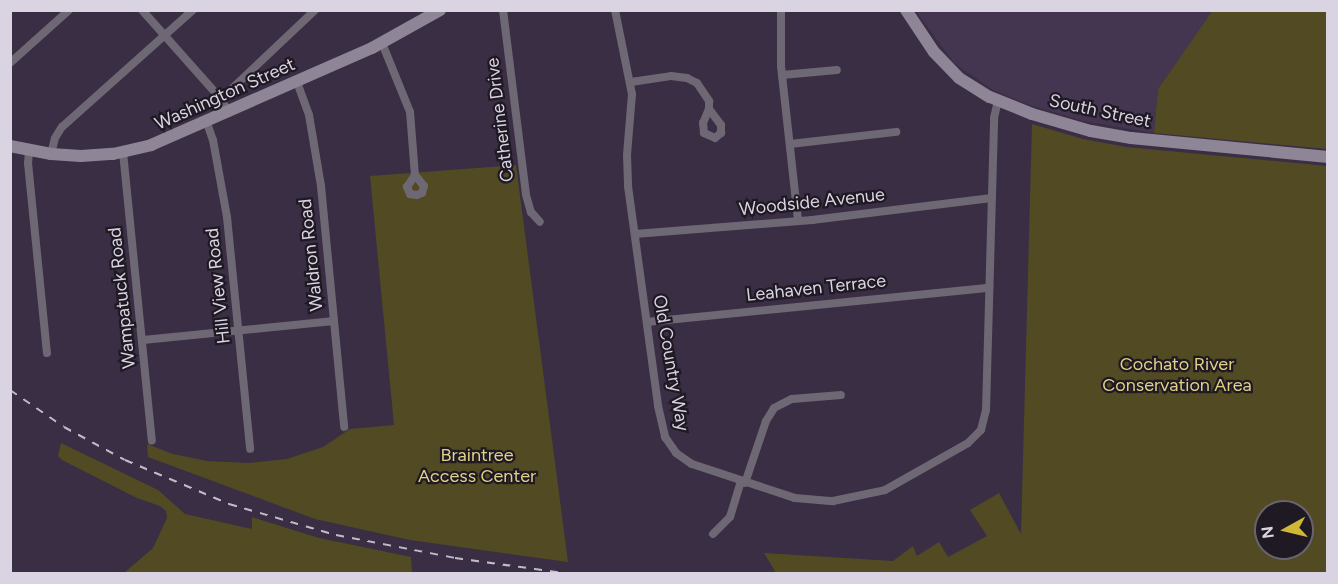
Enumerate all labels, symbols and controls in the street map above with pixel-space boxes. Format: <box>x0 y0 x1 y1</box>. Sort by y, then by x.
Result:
street label: Washington Street <box>152 53 298 135</box>
street label: Catherine Drive <box>482 57 518 183</box>
street label: South Street <box>1047 90 1153 132</box>
street label: Woodside Avenue <box>738 184 886 220</box>
street label: Waldron Road <box>294 198 328 312</box>
street label: Wampatuck Road <box>104 226 140 370</box>
street label: Hill View Road <box>201 227 235 345</box>
street label: Leahaven Terrace <box>745 270 887 306</box>
street label: Old Country Way <box>648 293 694 433</box>
park label: Cochato River Conservation Area <box>1102 354 1252 397</box>
park label: Braintree Access Center <box>418 445 536 488</box>
north arrow <box>1254 500 1314 560</box>
text: N <box>1257 525 1278 540</box>

